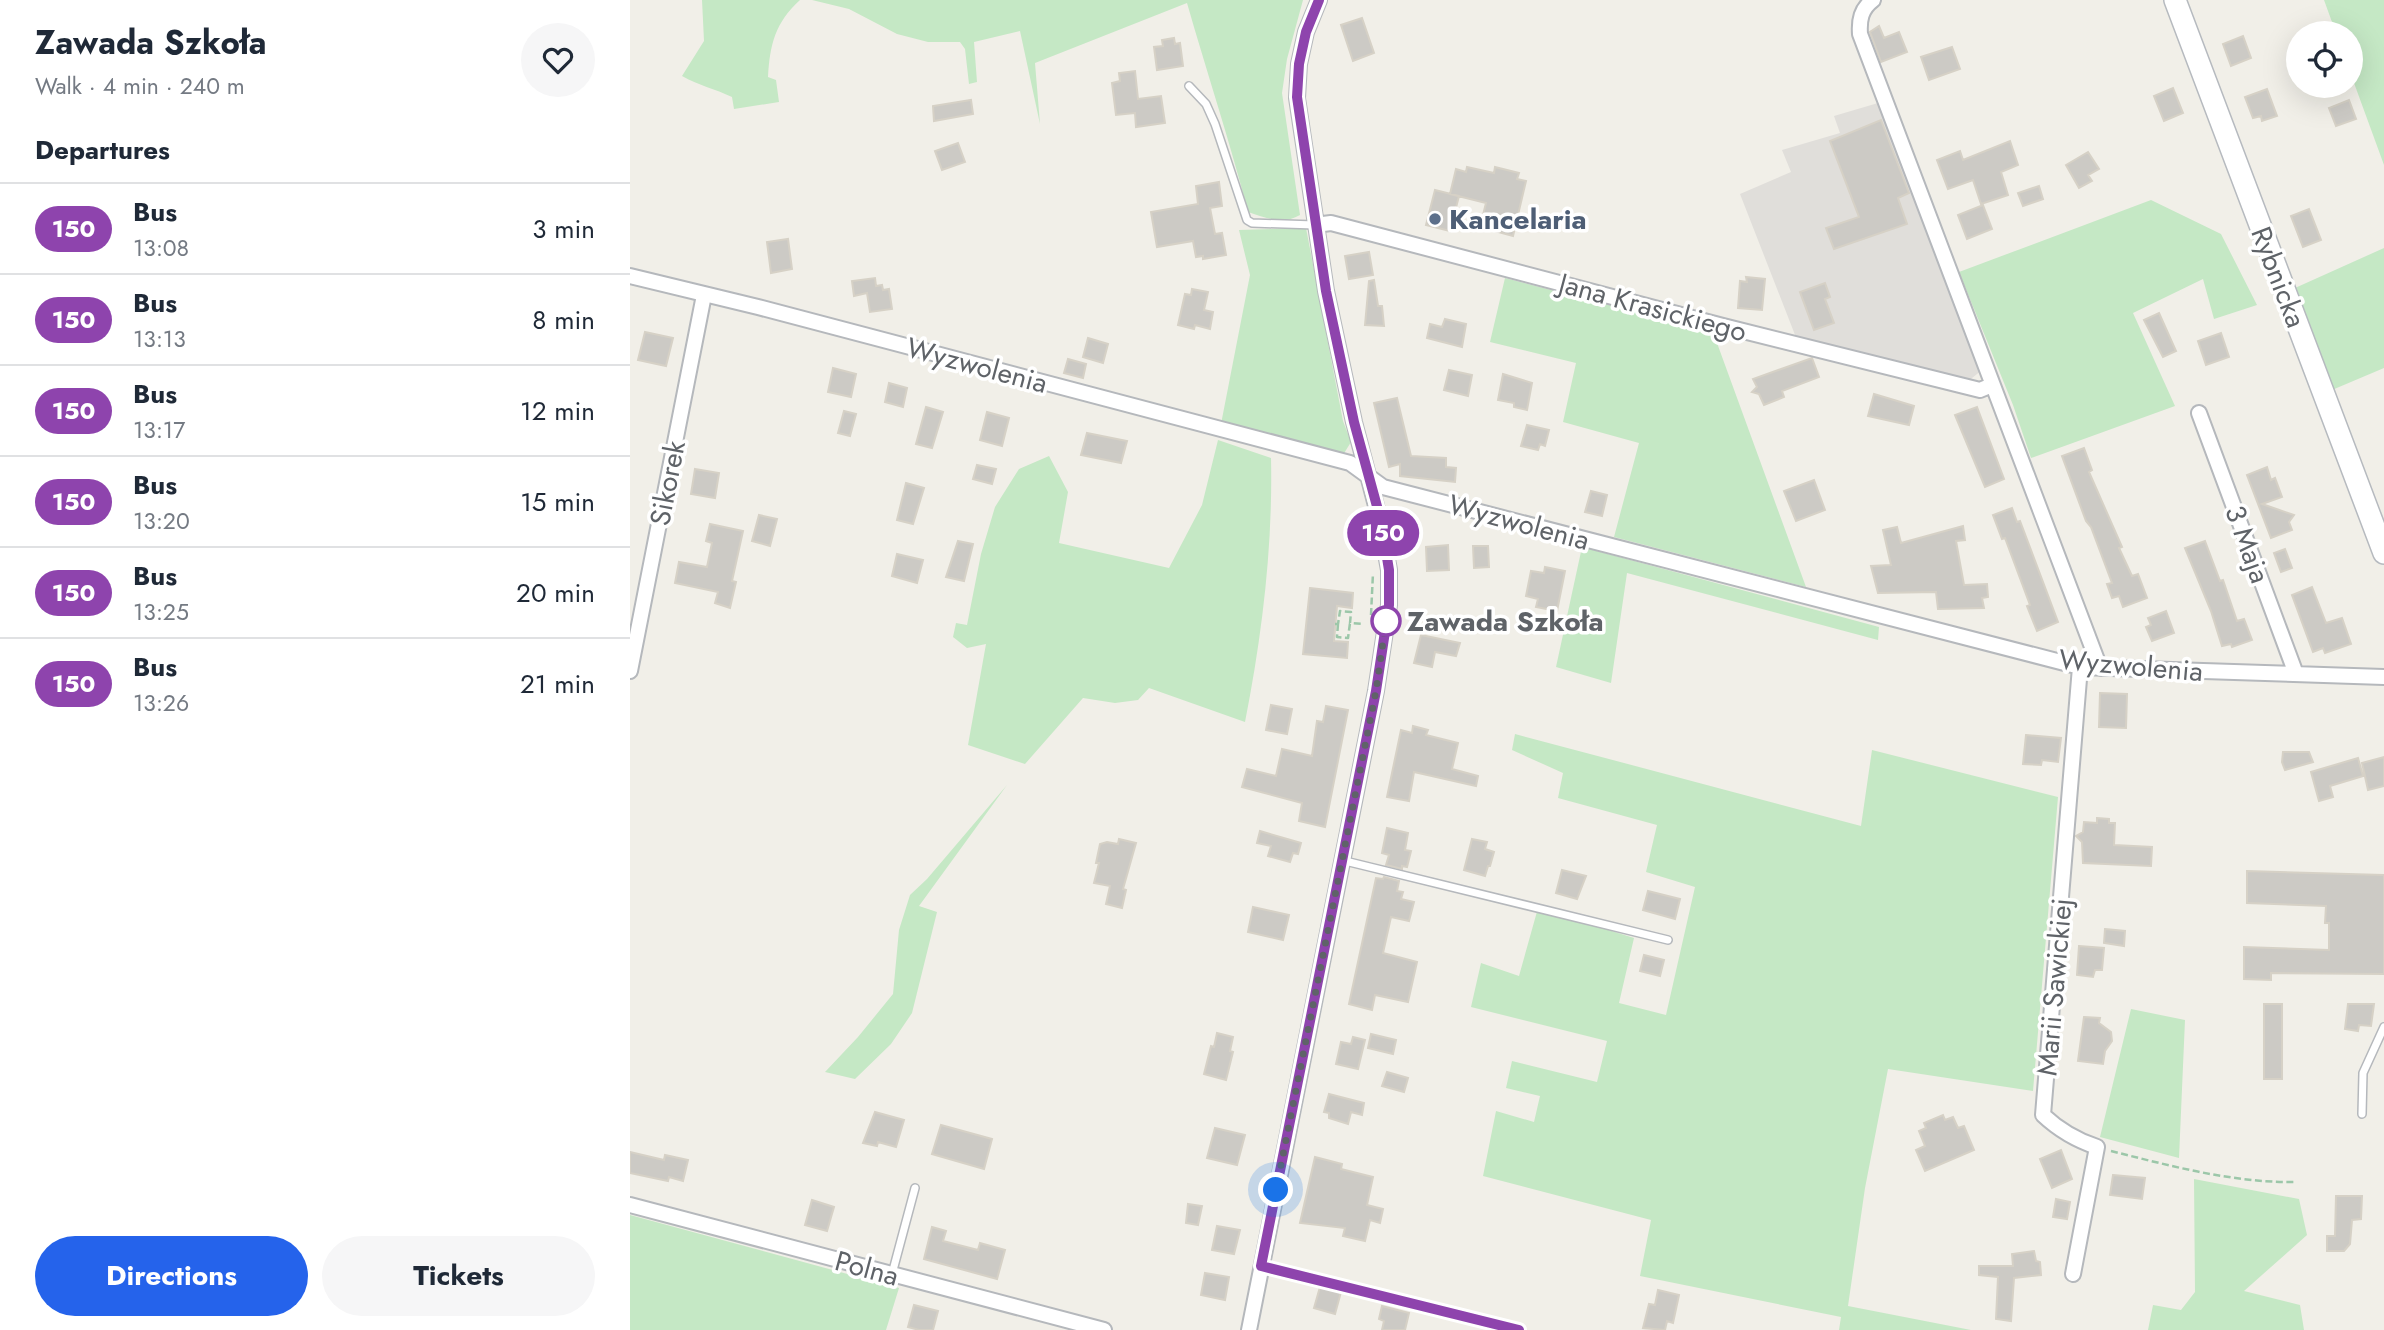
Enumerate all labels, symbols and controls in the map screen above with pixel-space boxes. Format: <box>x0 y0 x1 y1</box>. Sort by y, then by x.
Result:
text: Zawada Szkoła <box>35 19 267 66</box>
map controls <box>2286 21 2363 98</box>
button: locate <box>2286 21 2363 98</box>
button: heart <box>521 23 595 97</box>
text: Walk · 4 min · 240 m <box>35 69 245 103</box>
text: Departures <box>35 131 170 169</box>
text: Bus <box>133 193 177 231</box>
place label: Kancelaria <box>1449 199 1587 240</box>
text: 3 min <box>532 210 595 248</box>
text: 150 <box>52 211 95 246</box>
marker: Kancelaria <box>1427 211 1443 227</box>
street label: Rybnicka <box>2241 221 2317 334</box>
text: 13:08 <box>133 231 189 265</box>
street label: Jana Krasickiego <box>1551 262 1751 352</box>
text: Bus <box>133 284 177 322</box>
text: 8 min <box>532 301 595 339</box>
text: 150 <box>52 302 95 337</box>
text: 13:13 <box>133 322 186 356</box>
street label: Wyzwolenia <box>902 327 1052 404</box>
text: Bus <box>133 375 177 413</box>
text: 12 min <box>520 392 595 430</box>
text: 150 <box>52 393 95 428</box>
text: 13:17 <box>133 413 185 447</box>
street label: Sikorek <box>639 436 696 529</box>
text: Bus <box>133 466 177 504</box>
text: 15 min <box>520 483 595 521</box>
text: 150 <box>52 484 95 519</box>
street label: Wyzwolenia <box>1444 484 1594 561</box>
street label: 3 Maja <box>2215 499 2281 589</box>
text: 13:20 <box>133 504 190 538</box>
line badge: 150 <box>1343 510 1423 556</box>
text: 150 <box>1361 515 1405 550</box>
text: Bus <box>133 557 177 595</box>
text: 20 min <box>516 574 595 612</box>
text: 150 <box>52 575 95 610</box>
text: 13:25 <box>133 595 189 629</box>
place label: Zawada Szkoła <box>1407 601 1604 642</box>
marker: Zawada Szkoła <box>1371 606 1401 636</box>
street label: Wyzwolenia <box>2057 639 2205 692</box>
text: Bus <box>133 648 177 686</box>
text: 21 min <box>520 665 595 703</box>
text: 150 <box>52 666 95 701</box>
text: 13:26 <box>133 686 189 720</box>
street label: Marii Sawickiej <box>2026 897 2083 1078</box>
your location <box>1258 1172 1293 1207</box>
button: Directions <box>35 1236 308 1316</box>
button: Tickets <box>322 1236 595 1316</box>
street label: Polna <box>830 1240 903 1297</box>

